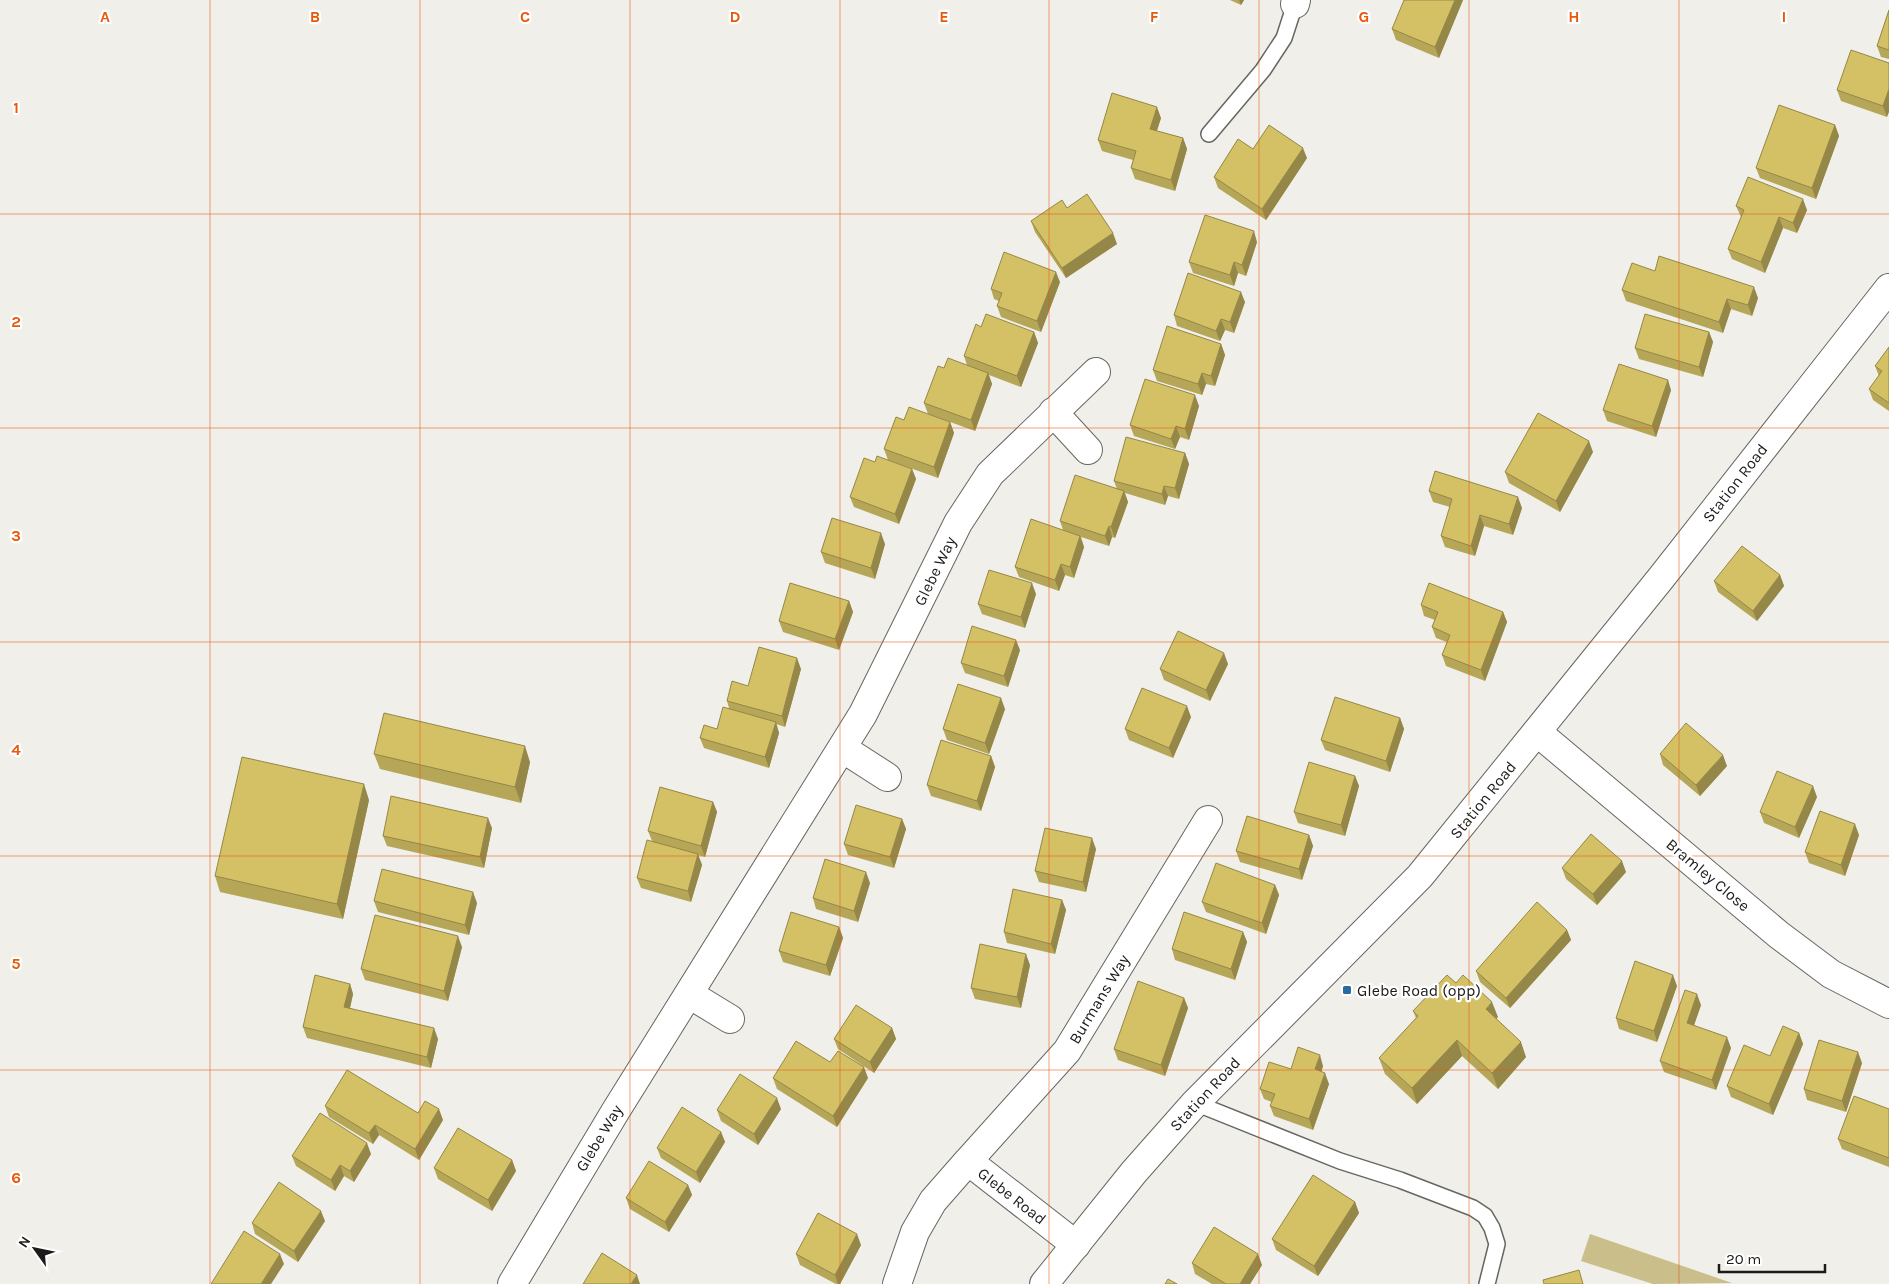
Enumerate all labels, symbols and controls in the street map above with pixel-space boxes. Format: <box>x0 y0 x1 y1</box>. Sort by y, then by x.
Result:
text: A <box>100 7 110 26</box>
text: B <box>310 7 320 26</box>
text: C <box>520 7 530 26</box>
text: D <box>730 7 741 26</box>
text: E <box>939 7 949 26</box>
text: F <box>1150 7 1159 26</box>
text: G <box>1359 7 1369 26</box>
text: H <box>1568 7 1580 26</box>
text: I <box>1782 7 1786 26</box>
text: 1 <box>13 98 19 117</box>
text: 2 <box>11 312 21 331</box>
street label: Station Road <box>1698 440 1772 526</box>
text: 3 <box>11 526 21 545</box>
street label: Glebe Way <box>910 533 960 609</box>
text: 4 <box>11 740 21 759</box>
street label: Station Road <box>1446 757 1520 843</box>
street label: Bramley Close <box>1662 835 1754 915</box>
street label: Burmans Way <box>1065 950 1133 1047</box>
text: 5 <box>11 954 21 973</box>
place label: Glebe Road (opp) <box>1357 981 1481 1000</box>
marker: Glebe Road (opp) <box>1341 984 1353 996</box>
street label: Station Road <box>1166 1053 1244 1135</box>
street label: Glebe Way <box>572 1101 627 1175</box>
street label: Glebe Road <box>974 1163 1050 1229</box>
text: 6 <box>11 1168 21 1187</box>
north arrow <box>10 1224 60 1274</box>
text: N <box>15 1233 34 1251</box>
scale bar <box>1719 1242 1825 1274</box>
text: 20 m <box>1726 1250 1761 1268</box>

